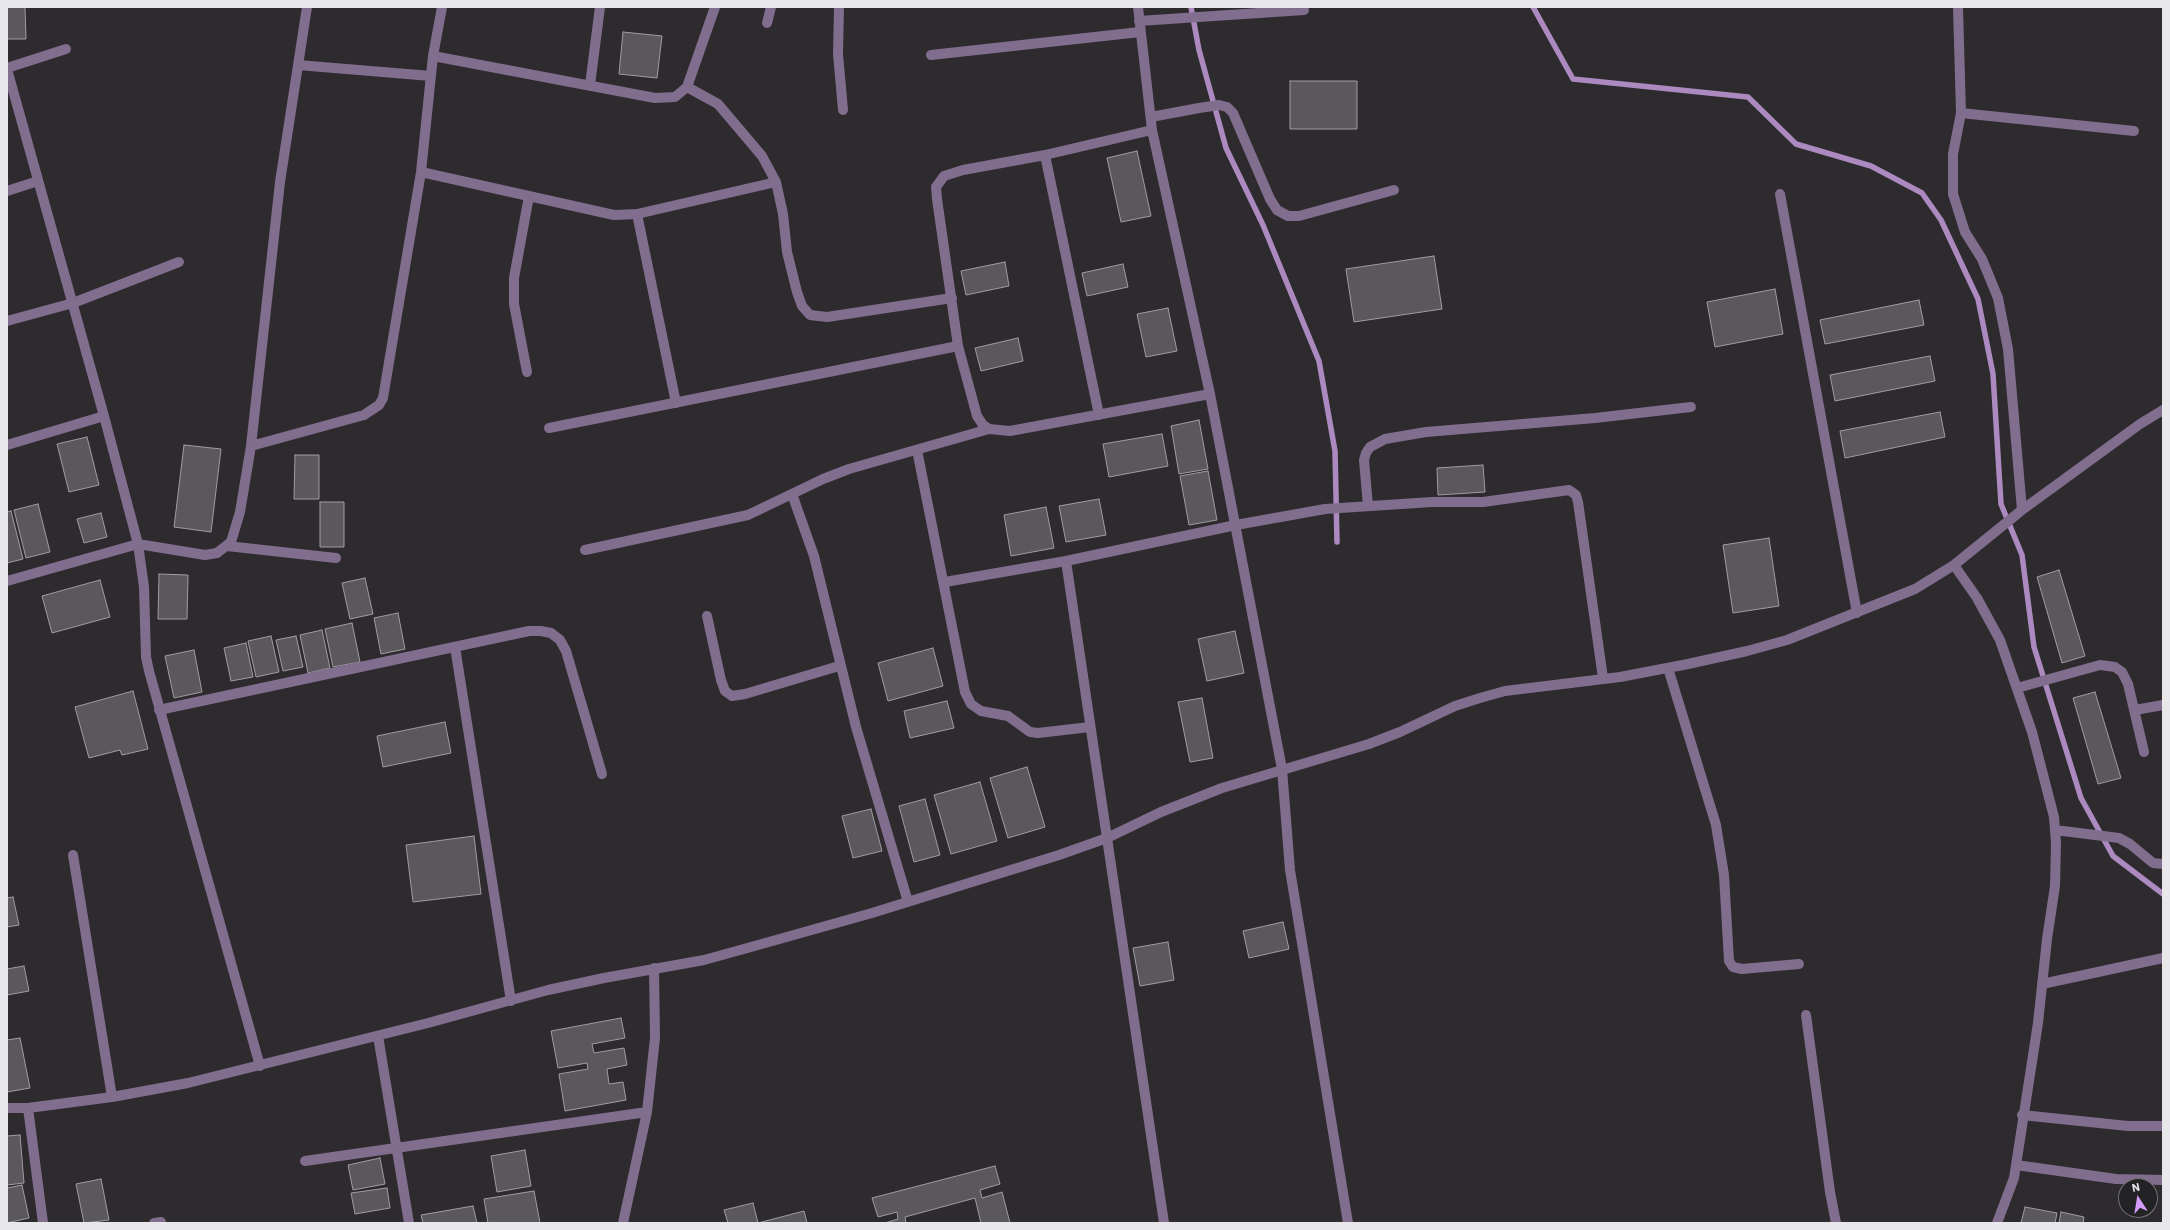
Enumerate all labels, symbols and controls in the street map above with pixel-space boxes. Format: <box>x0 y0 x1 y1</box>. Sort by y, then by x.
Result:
north arrow <box>2118 1178 2158 1218</box>
text: N <box>2130 1180 2141 1195</box>

